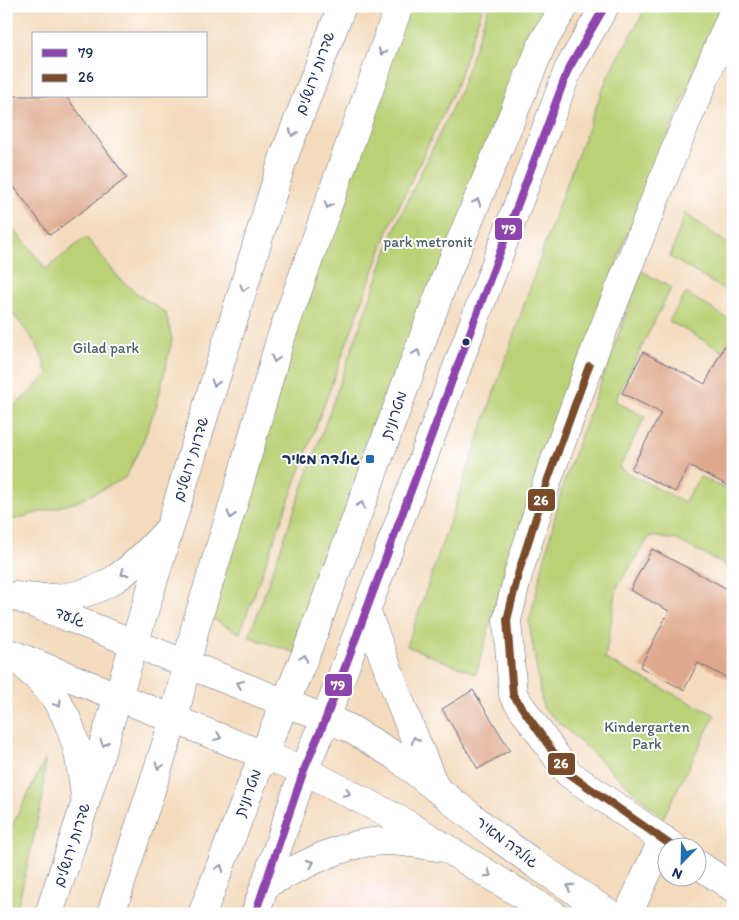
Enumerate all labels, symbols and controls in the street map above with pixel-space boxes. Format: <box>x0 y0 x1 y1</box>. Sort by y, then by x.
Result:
street label: שדרות ירושלים <box>292 29 338 117</box>
legend <box>32 32 208 98</box>
text: 79 <box>78 44 93 62</box>
one-way arrow <box>378 47 388 56</box>
text: 26 <box>78 68 94 86</box>
one-way arrow <box>289 129 299 137</box>
one-way arrow <box>470 198 481 207</box>
one-way arrow <box>324 201 334 209</box>
line badge: 79 <box>494 217 523 241</box>
text: 79 <box>501 221 516 238</box>
park label: park metronit <box>383 233 473 251</box>
one-way arrow <box>239 284 249 292</box>
unlabelled marker <box>461 337 471 347</box>
park label: Gilad park <box>73 339 140 357</box>
one-way arrow <box>411 349 421 358</box>
one-way arrow <box>270 354 280 362</box>
one-way arrow <box>210 378 220 387</box>
street label: מטרונית <box>377 388 411 442</box>
street label: שדרות ירושלים <box>170 415 212 503</box>
place label: גולדה מאיר <box>282 450 360 468</box>
marker: גולדה מאיר <box>364 453 376 465</box>
line badge: 26 <box>527 488 556 512</box>
text: 26 <box>534 492 549 509</box>
one-way arrow <box>355 502 365 510</box>
one-way arrow <box>226 511 236 519</box>
one-way arrow <box>120 567 130 576</box>
street label: גלעד <box>52 603 88 631</box>
one-way arrow <box>298 654 308 663</box>
line badge: 79 <box>324 673 353 697</box>
text: 79 <box>330 677 345 694</box>
one-way arrow <box>236 680 245 691</box>
one-way arrow <box>51 699 61 708</box>
park label: Kindergarten Park <box>604 718 690 753</box>
one-way arrow <box>214 732 222 742</box>
one-way arrow <box>411 736 421 745</box>
one-way arrow <box>100 739 110 747</box>
line badge: 26 <box>547 752 576 776</box>
text: 26 <box>554 755 569 772</box>
one-way arrow <box>155 761 165 770</box>
street label: מטרונית <box>231 766 265 820</box>
one-way arrow <box>342 787 351 797</box>
street label: שדרות ירושלים <box>50 801 94 889</box>
street label: גולדה מאיר <box>472 813 542 871</box>
north arrow <box>656 838 706 888</box>
one-way arrow <box>305 859 314 870</box>
one-way arrow <box>213 864 224 873</box>
text: N <box>669 864 685 883</box>
one-way arrow <box>483 868 492 877</box>
one-way arrow <box>566 884 575 893</box>

